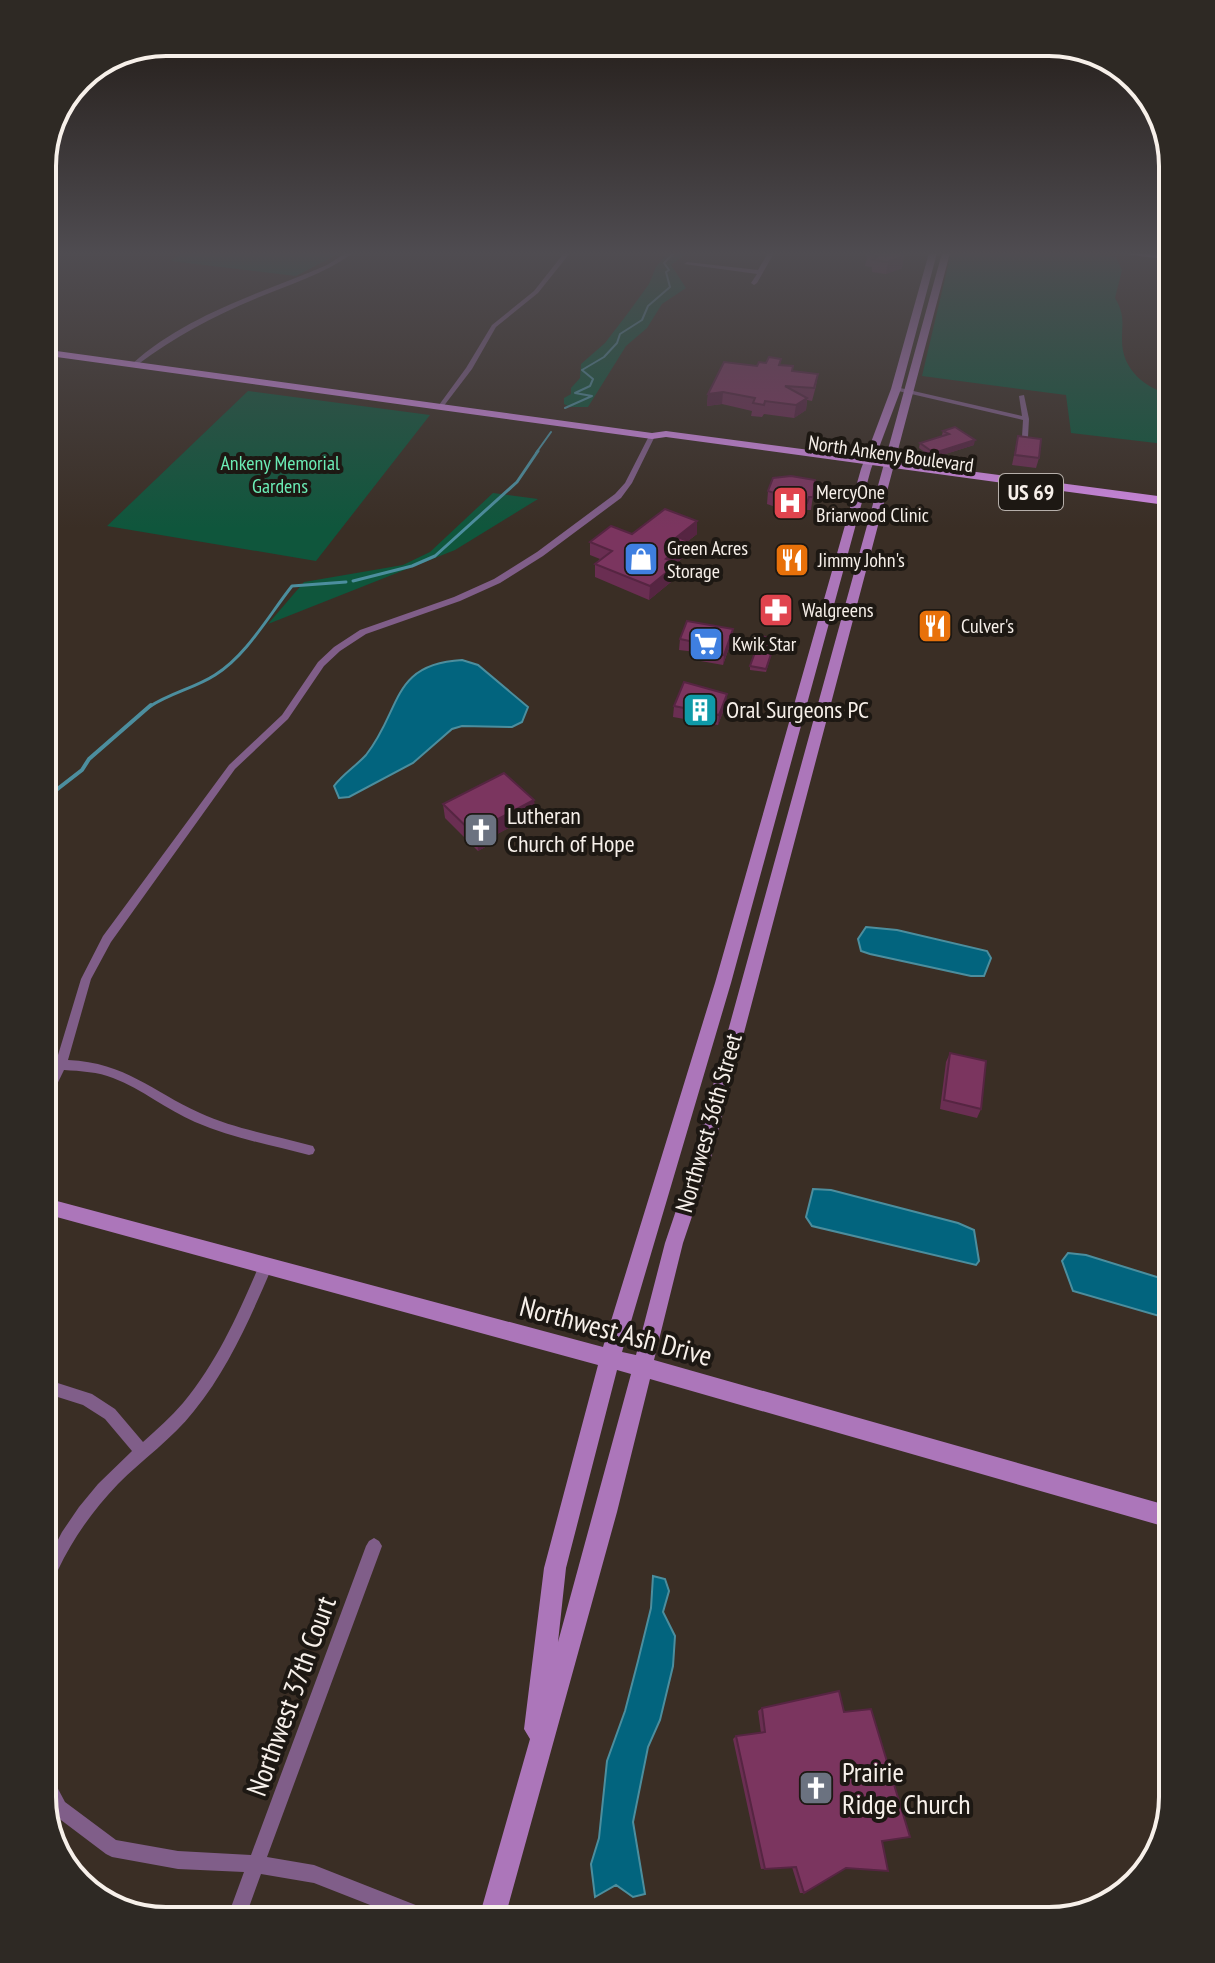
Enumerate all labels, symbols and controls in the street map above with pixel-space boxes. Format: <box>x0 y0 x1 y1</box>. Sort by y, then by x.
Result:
street label: North Ankeny Boulevard <box>807 430 975 478</box>
park label: Ankeny Memorial Gardens <box>220 450 340 499</box>
road number: US 69 <box>999 474 1063 510</box>
place label: MercyOne Briarwood Clinic <box>816 479 929 528</box>
hospital icon: MercyOne Briarwood Clinic <box>771 484 809 522</box>
place label: Green Acres Storage <box>667 535 748 584</box>
shop icon: Green Acres Storage <box>622 540 660 578</box>
restaurant icon: Jimmy John's <box>773 541 811 579</box>
place label: Jimmy John's <box>817 547 905 573</box>
pharmacy icon: Walgreens <box>757 591 795 629</box>
place label: Walgreens <box>802 597 874 623</box>
restaurant icon: Culver's <box>916 607 954 645</box>
place label: Culver's <box>961 613 1014 639</box>
supermarket icon: Kwik Star <box>687 625 725 663</box>
place label: Kwik Star <box>732 631 797 657</box>
building icon: Oral Surgeons PC <box>681 691 719 729</box>
place label: Oral Surgeons PC <box>726 694 869 725</box>
place label: Lutheran Church of Hope <box>507 800 635 859</box>
church icon: Lutheran Church of Hope <box>462 811 500 849</box>
street label: Northwest 36th Street <box>668 1029 749 1216</box>
street label: Northwest Ash Drive <box>516 1287 716 1374</box>
street label: Northwest 37th Court <box>237 1591 344 1801</box>
place label: Prairie Ridge Church <box>842 1753 971 1822</box>
church icon: Prairie Ridge Church <box>797 1769 835 1807</box>

